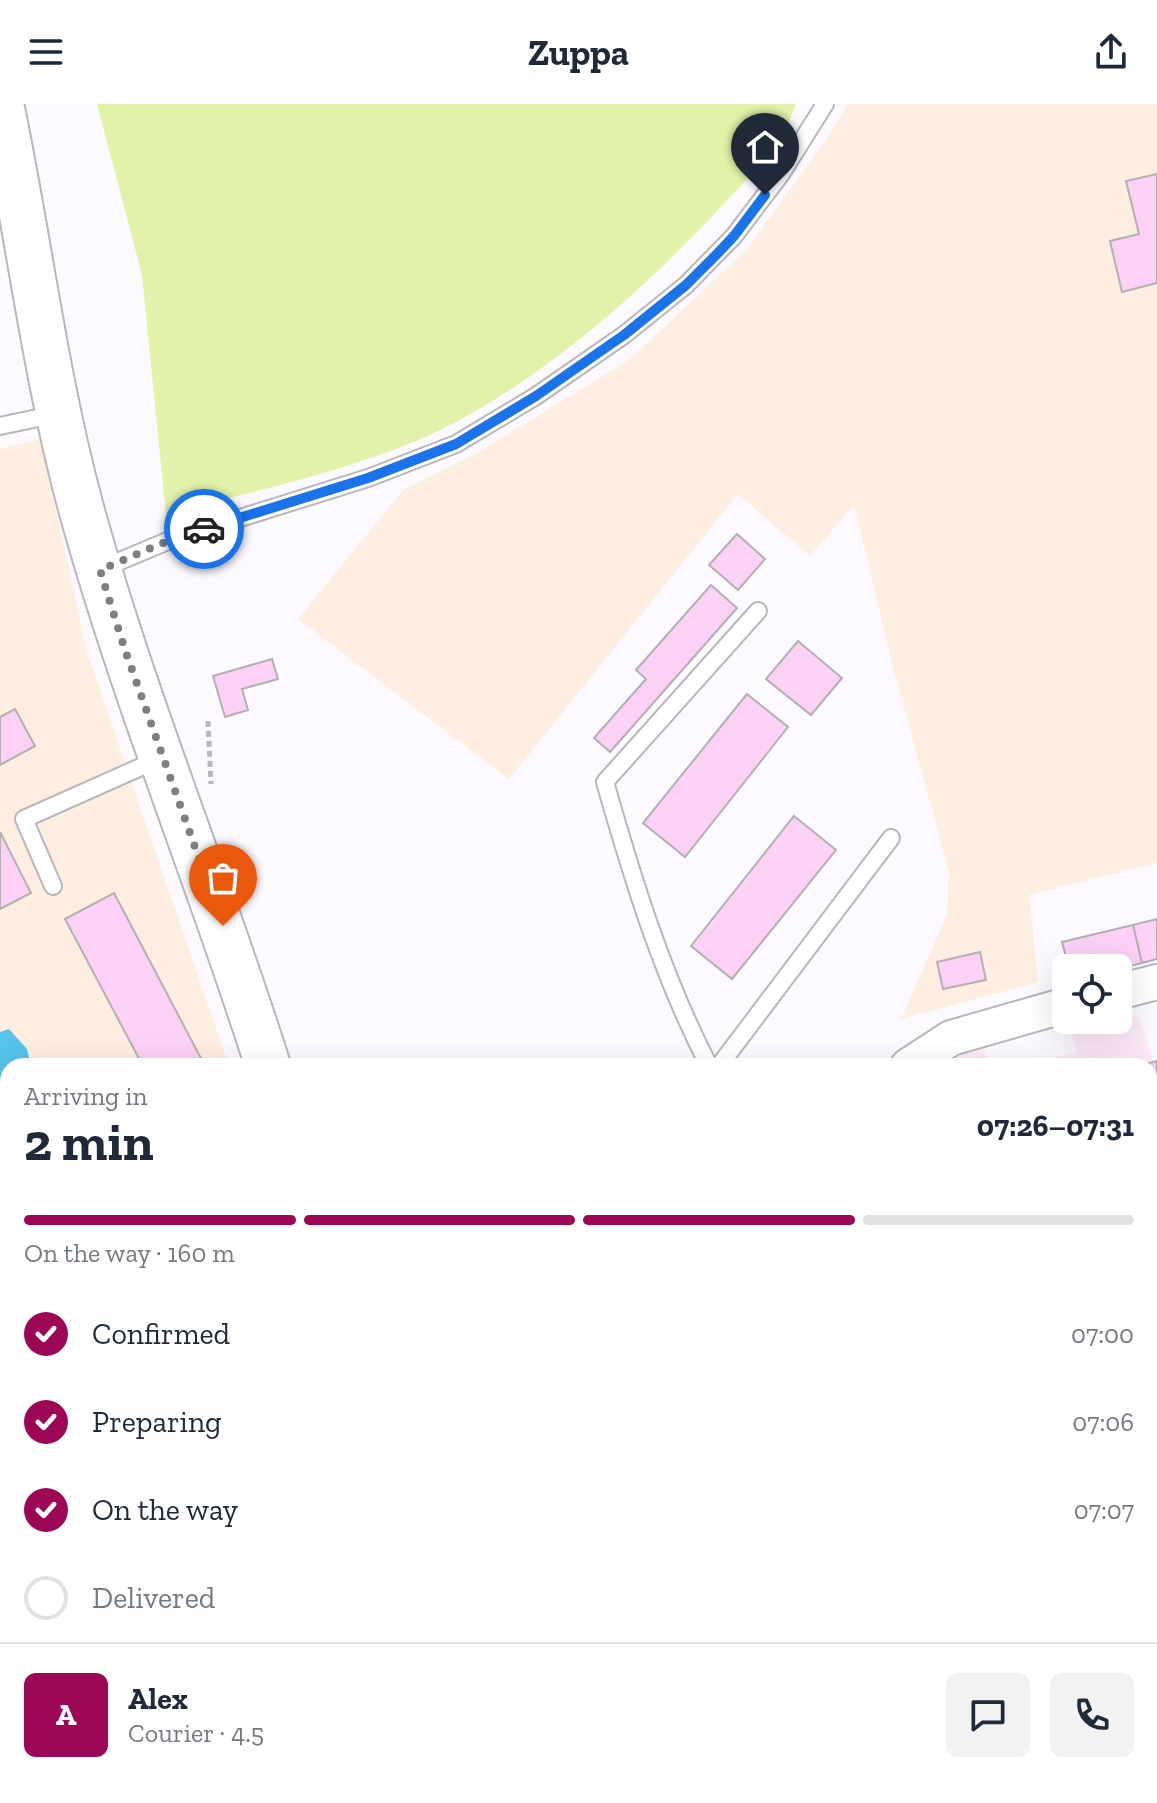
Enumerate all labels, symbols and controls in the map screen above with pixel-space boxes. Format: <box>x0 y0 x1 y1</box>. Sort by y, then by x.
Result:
icon: menu <box>24 30 68 74</box>
icon: share <box>1089 30 1133 74</box>
text: Zuppa <box>528 31 629 74</box>
pin <box>731 113 799 195</box>
icon: home <box>743 125 787 169</box>
courier <box>164 489 244 569</box>
icon: car <box>182 507 226 551</box>
pin <box>189 844 257 926</box>
icon: bag <box>201 856 245 900</box>
map controls <box>1052 954 1132 1034</box>
button: locate <box>1052 954 1132 1034</box>
text: Arriving in <box>24 1080 147 1112</box>
text: 07:26–07:31 <box>977 1108 1134 1144</box>
text: 2 min <box>24 1111 154 1173</box>
text: On the way · 160 m <box>24 1237 235 1269</box>
icon: check <box>24 1312 68 1356</box>
text: Confirmed <box>92 1316 230 1352</box>
text: 07:00 <box>1071 1318 1134 1350</box>
icon: check <box>24 1400 68 1444</box>
text: Preparing <box>92 1404 222 1440</box>
text: 07:06 <box>1072 1406 1134 1438</box>
icon: check <box>24 1488 68 1532</box>
text: On the way <box>92 1492 238 1528</box>
text: 07:07 <box>1074 1494 1134 1526</box>
text: Delivered <box>92 1580 215 1616</box>
button: chat <box>946 1673 1030 1757</box>
button: phone <box>1050 1673 1134 1757</box>
text: Alex <box>128 1681 188 1717</box>
text: A <box>56 1697 76 1733</box>
text: Courier · 4.5 <box>128 1717 264 1749</box>

